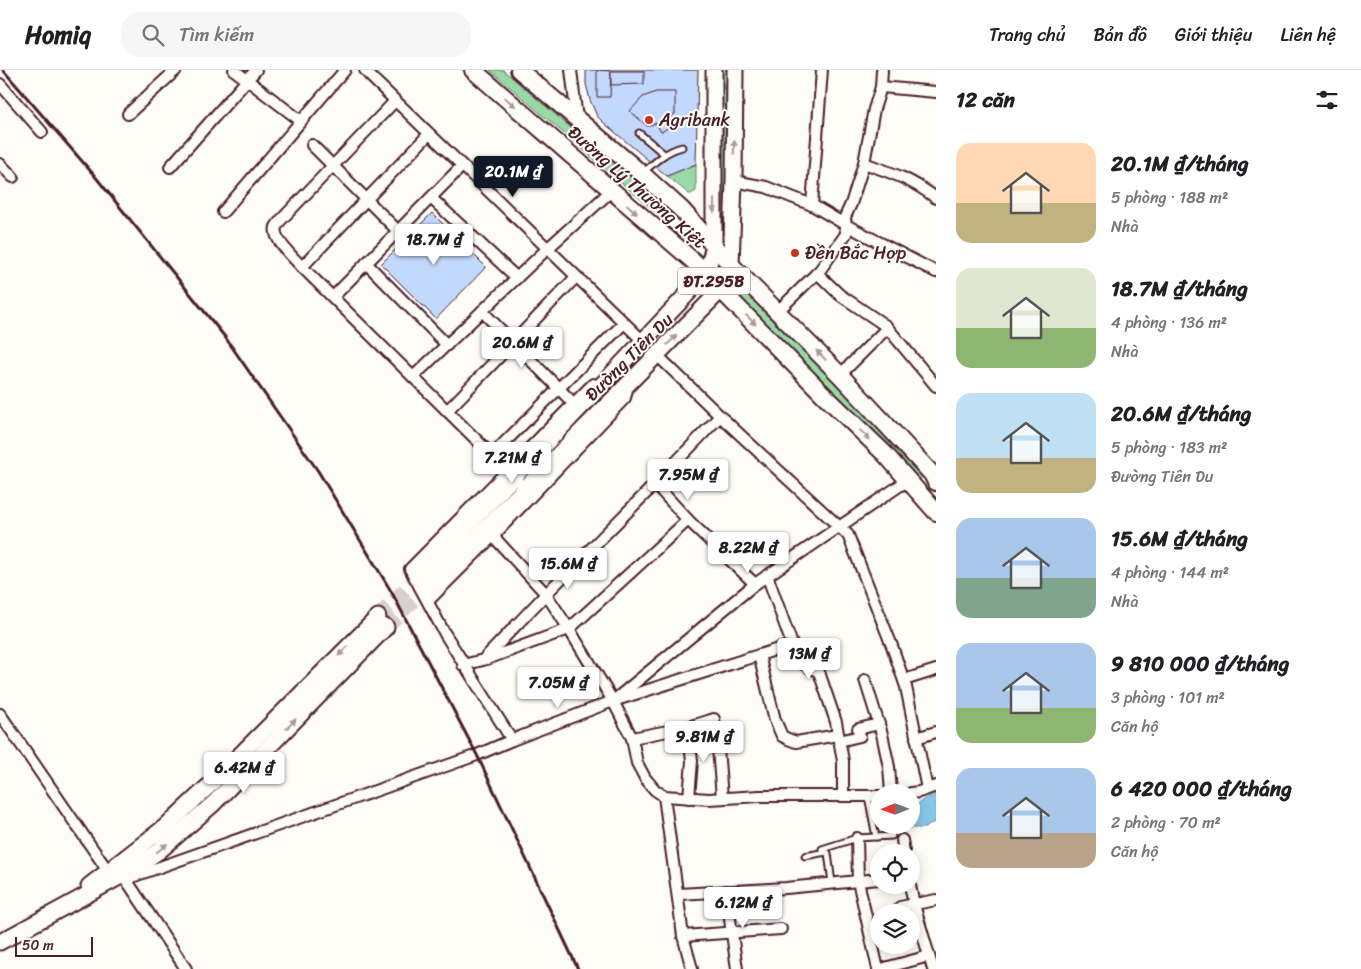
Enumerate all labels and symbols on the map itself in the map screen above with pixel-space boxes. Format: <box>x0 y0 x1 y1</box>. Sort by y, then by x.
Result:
one-way arrow <box>504 96 516 107</box>
place label: Agribank <box>658 104 731 136</box>
marker: Agribank <box>643 114 655 126</box>
street label: Đường Lý Thường Kiệt <box>560 117 714 257</box>
one-way arrow <box>730 139 738 155</box>
pin: 20.1M ₫ <box>467 156 559 198</box>
one-way arrow <box>710 198 718 214</box>
one-way arrow <box>626 204 639 215</box>
pin: 18.7M ₫ <box>388 224 480 266</box>
place label: Đền Bắc Hợp <box>805 237 907 269</box>
marker: Đền Bắc Hợp <box>789 247 801 259</box>
road number: ĐT.295B <box>678 268 750 295</box>
street label: Đường Tiên Du <box>577 305 681 409</box>
one-way arrow <box>745 314 757 326</box>
pin: 20.6M ₫ <box>476 326 568 369</box>
one-way arrow <box>666 334 678 346</box>
one-way arrow <box>815 350 827 362</box>
one-way arrow <box>859 429 871 441</box>
pin: 7.21M ₫ <box>466 442 558 484</box>
pin: 7.95M ₫ <box>642 458 734 501</box>
pin: 8.22M ₫ <box>702 532 794 574</box>
pin: 15.6M ₫ <box>522 548 614 590</box>
pin: 13M ₫ <box>774 638 844 680</box>
one-way arrow <box>337 645 349 657</box>
pin: 7.05M ₫ <box>512 666 604 709</box>
one-way arrow <box>285 718 297 730</box>
pin: 9.81M ₫ <box>658 720 750 763</box>
pin: 6.42M ₫ <box>198 752 290 794</box>
north arrow <box>870 784 920 834</box>
one-way arrow <box>155 843 168 854</box>
pin: 6.12M ₫ <box>697 886 789 929</box>
scale bar <box>15 934 92 957</box>

